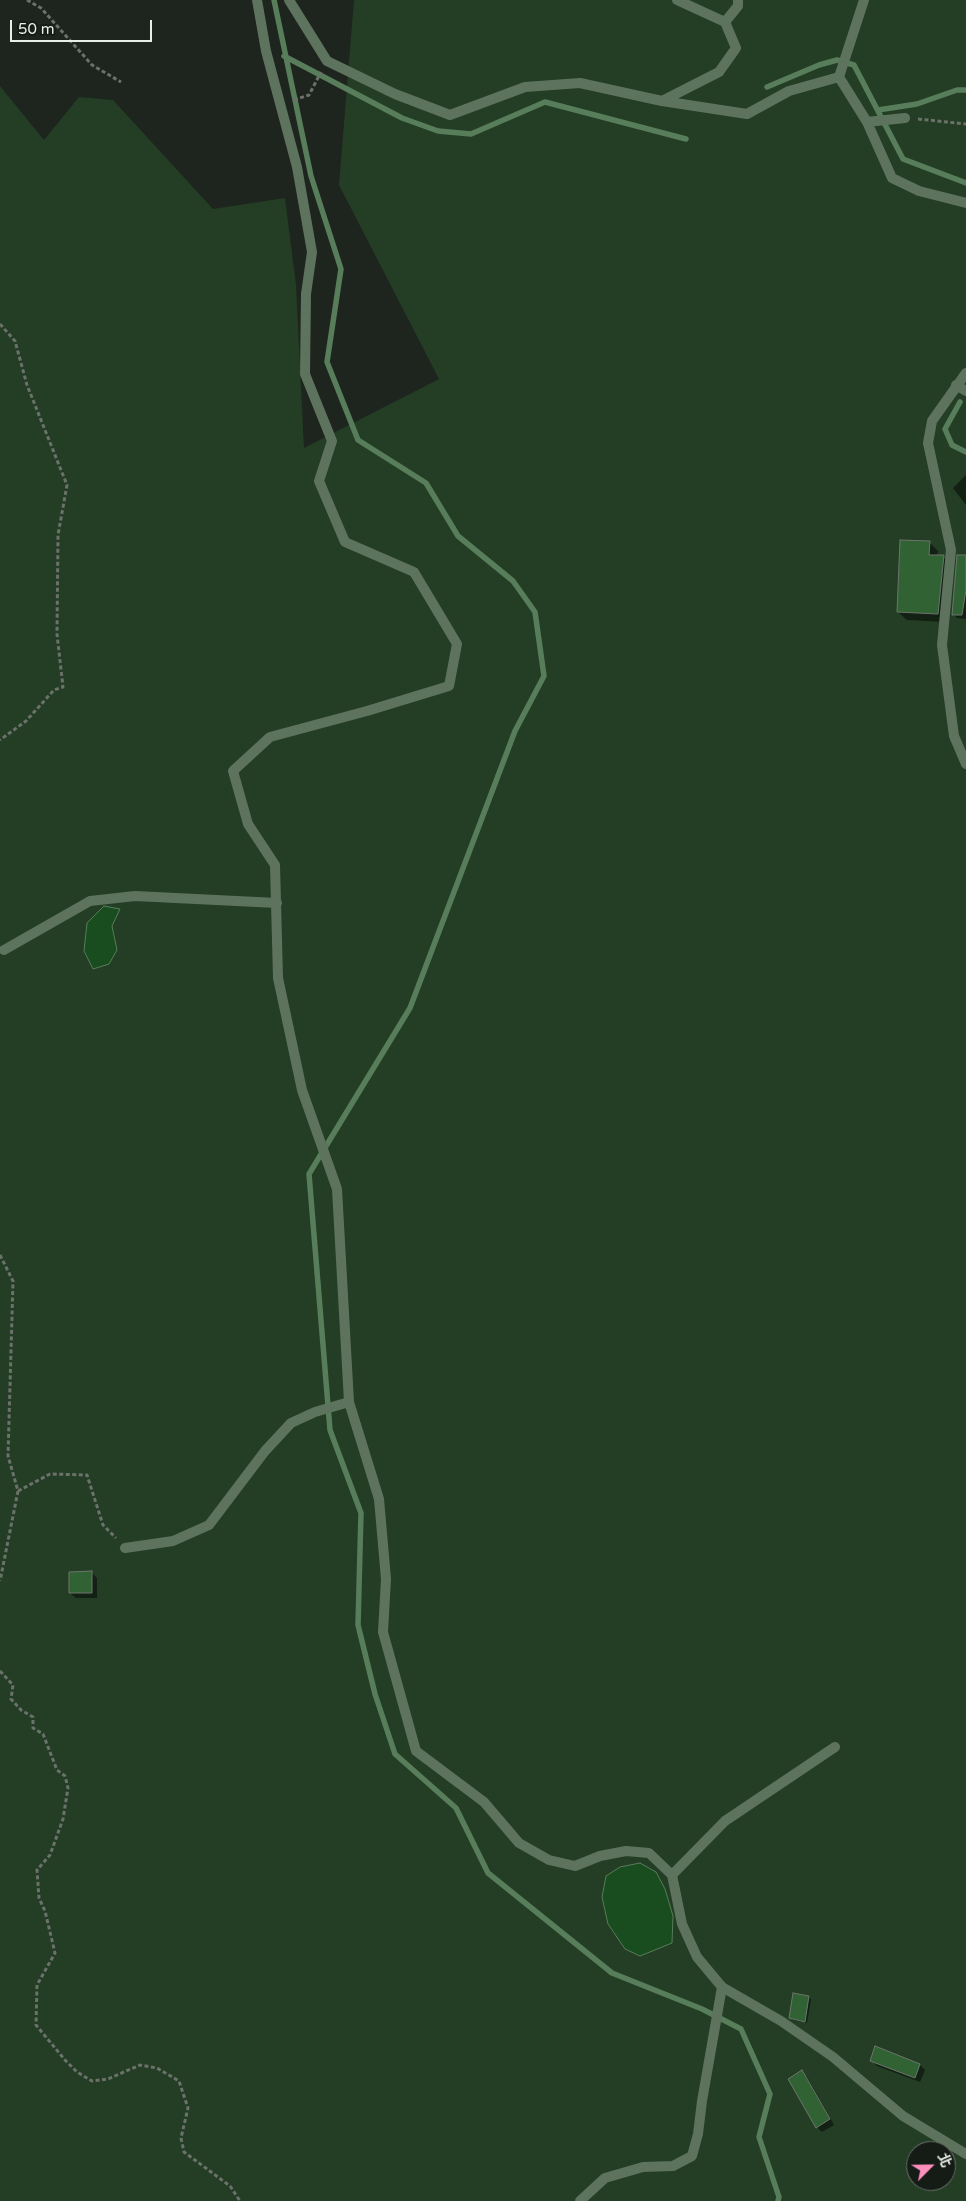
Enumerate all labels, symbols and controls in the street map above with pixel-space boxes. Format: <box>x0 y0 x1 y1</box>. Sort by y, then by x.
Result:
scale bar <box>12 10 155 42</box>
text: 50 m <box>18 20 55 38</box>
north arrow <box>906 2141 956 2191</box>
text: 北 <box>934 2151 955 2170</box>

